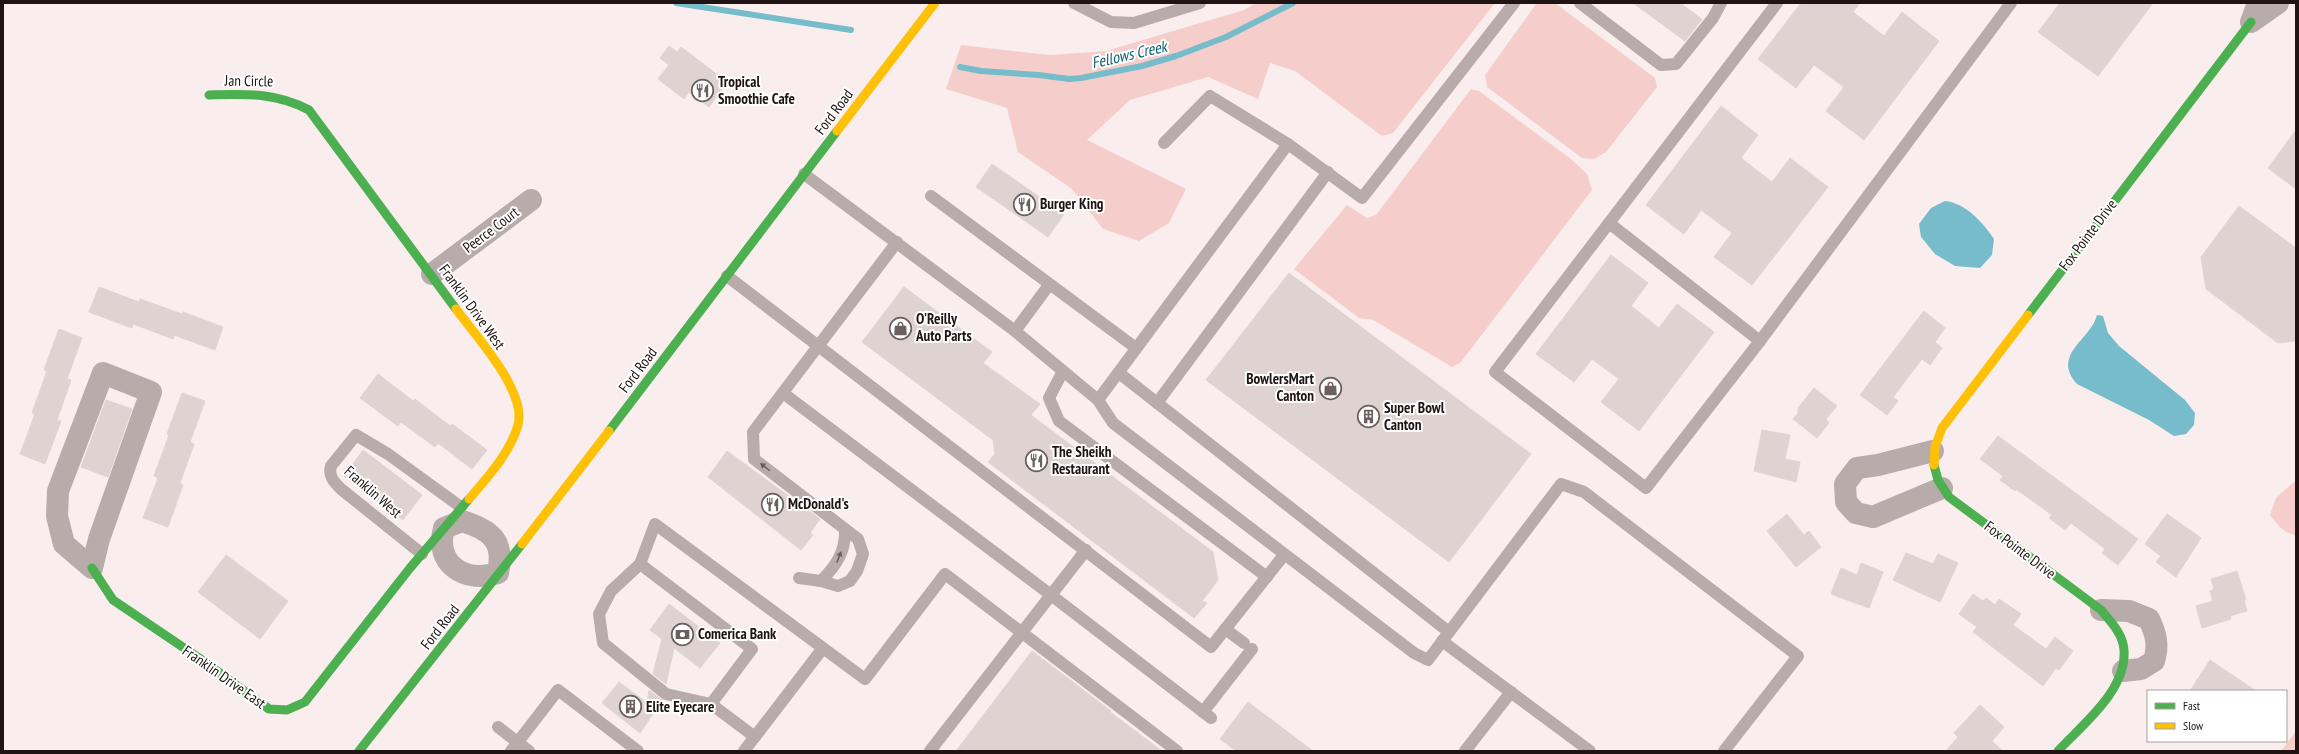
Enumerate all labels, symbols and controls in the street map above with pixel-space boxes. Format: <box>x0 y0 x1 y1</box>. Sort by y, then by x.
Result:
water label: Fellows Creek <box>1089 35 1170 72</box>
street label: Jan Circle <box>224 71 273 90</box>
place label: Tropical Smoothie Cafe <box>718 72 795 108</box>
restaurant icon: Tropical Smoothie Cafe <box>689 78 715 104</box>
street label: Ford Road <box>810 85 857 138</box>
restaurant icon: Burger King <box>1012 191 1038 217</box>
place label: Burger King <box>1040 194 1104 213</box>
street label: Fox Pointe Drive <box>2055 195 2121 274</box>
street label: Peerce Court <box>459 202 522 257</box>
street label: Franklin Drive West <box>435 261 510 353</box>
place label: O'Reilly Auto Parts <box>915 309 972 345</box>
shop icon: O'Reilly Auto Parts <box>888 315 914 341</box>
street label: Ford Road <box>614 343 661 396</box>
place label: BowlersMart Canton <box>1246 369 1315 405</box>
shop icon: BowlersMart Canton <box>1317 375 1343 401</box>
place label: Super Bowl Canton <box>1384 398 1445 434</box>
building icon: Super Bowl Canton <box>1355 404 1381 430</box>
place label: The Sheikh Restaurant <box>1052 442 1112 478</box>
restaurant icon: The Sheikh Restaurant <box>1024 448 1050 474</box>
street label: Franklin West <box>341 462 406 522</box>
one-way arrow <box>760 463 771 472</box>
restaurant icon: McDonald's <box>760 491 786 517</box>
place label: McDonald's <box>788 494 849 513</box>
street label: Fox Pointe Drive <box>1981 517 2060 583</box>
one-way arrow <box>837 550 843 562</box>
street label: Ford Road <box>416 600 463 653</box>
bank icon: Comerica Bank <box>669 621 695 647</box>
place label: Comerica Bank <box>698 624 777 643</box>
street label: Franklin Drive East <box>179 641 270 712</box>
legend <box>2147 690 2287 742</box>
building icon: Elite Eyecare <box>617 694 643 720</box>
place label: Elite Eyecare <box>646 697 714 716</box>
text: Fast <box>2183 698 2201 713</box>
text: Slow <box>2183 718 2204 733</box>

